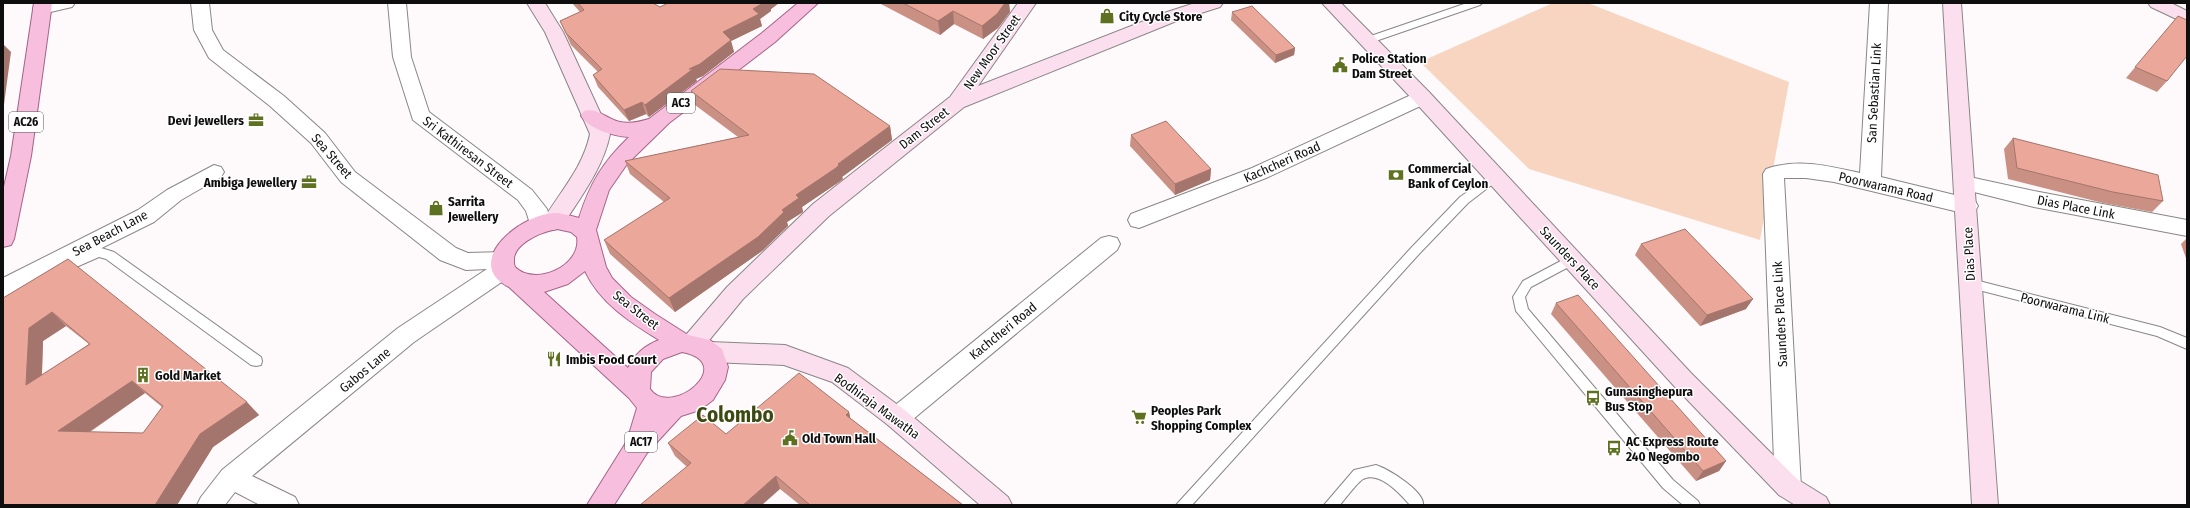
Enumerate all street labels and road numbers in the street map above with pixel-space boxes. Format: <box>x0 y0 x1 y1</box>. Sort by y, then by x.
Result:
street label: New Moor Street <box>961 11 1024 92</box>
street label: San Sebastian Link <box>1864 42 1884 143</box>
road number: AC3 <box>667 93 695 113</box>
street label: Dam Street <box>896 104 952 152</box>
road number: AC26 <box>9 112 43 132</box>
street label: Sri Kathiresan Street <box>420 113 517 191</box>
street label: Sea Street <box>309 131 356 182</box>
street label: Kachcheri Road <box>1241 138 1323 186</box>
street label: Poorwarama Road <box>1837 169 1935 205</box>
street label: Dias Place Link <box>2036 192 2117 222</box>
street label: Sea Beach Lane <box>70 207 150 259</box>
street label: Saunders Place <box>1537 223 1603 293</box>
street label: Dias Place <box>1960 227 1978 281</box>
street label: Saunders Place Link <box>1770 260 1790 367</box>
street label: Sea Street <box>610 287 663 333</box>
street label: Poorwarama Link <box>2019 290 2112 327</box>
street label: Kachcheri Road <box>966 299 1040 363</box>
street label: Gabos Lane <box>337 344 393 396</box>
street label: Bodhiraja Mawatha <box>831 370 923 442</box>
road number: AC17 <box>625 432 657 452</box>

